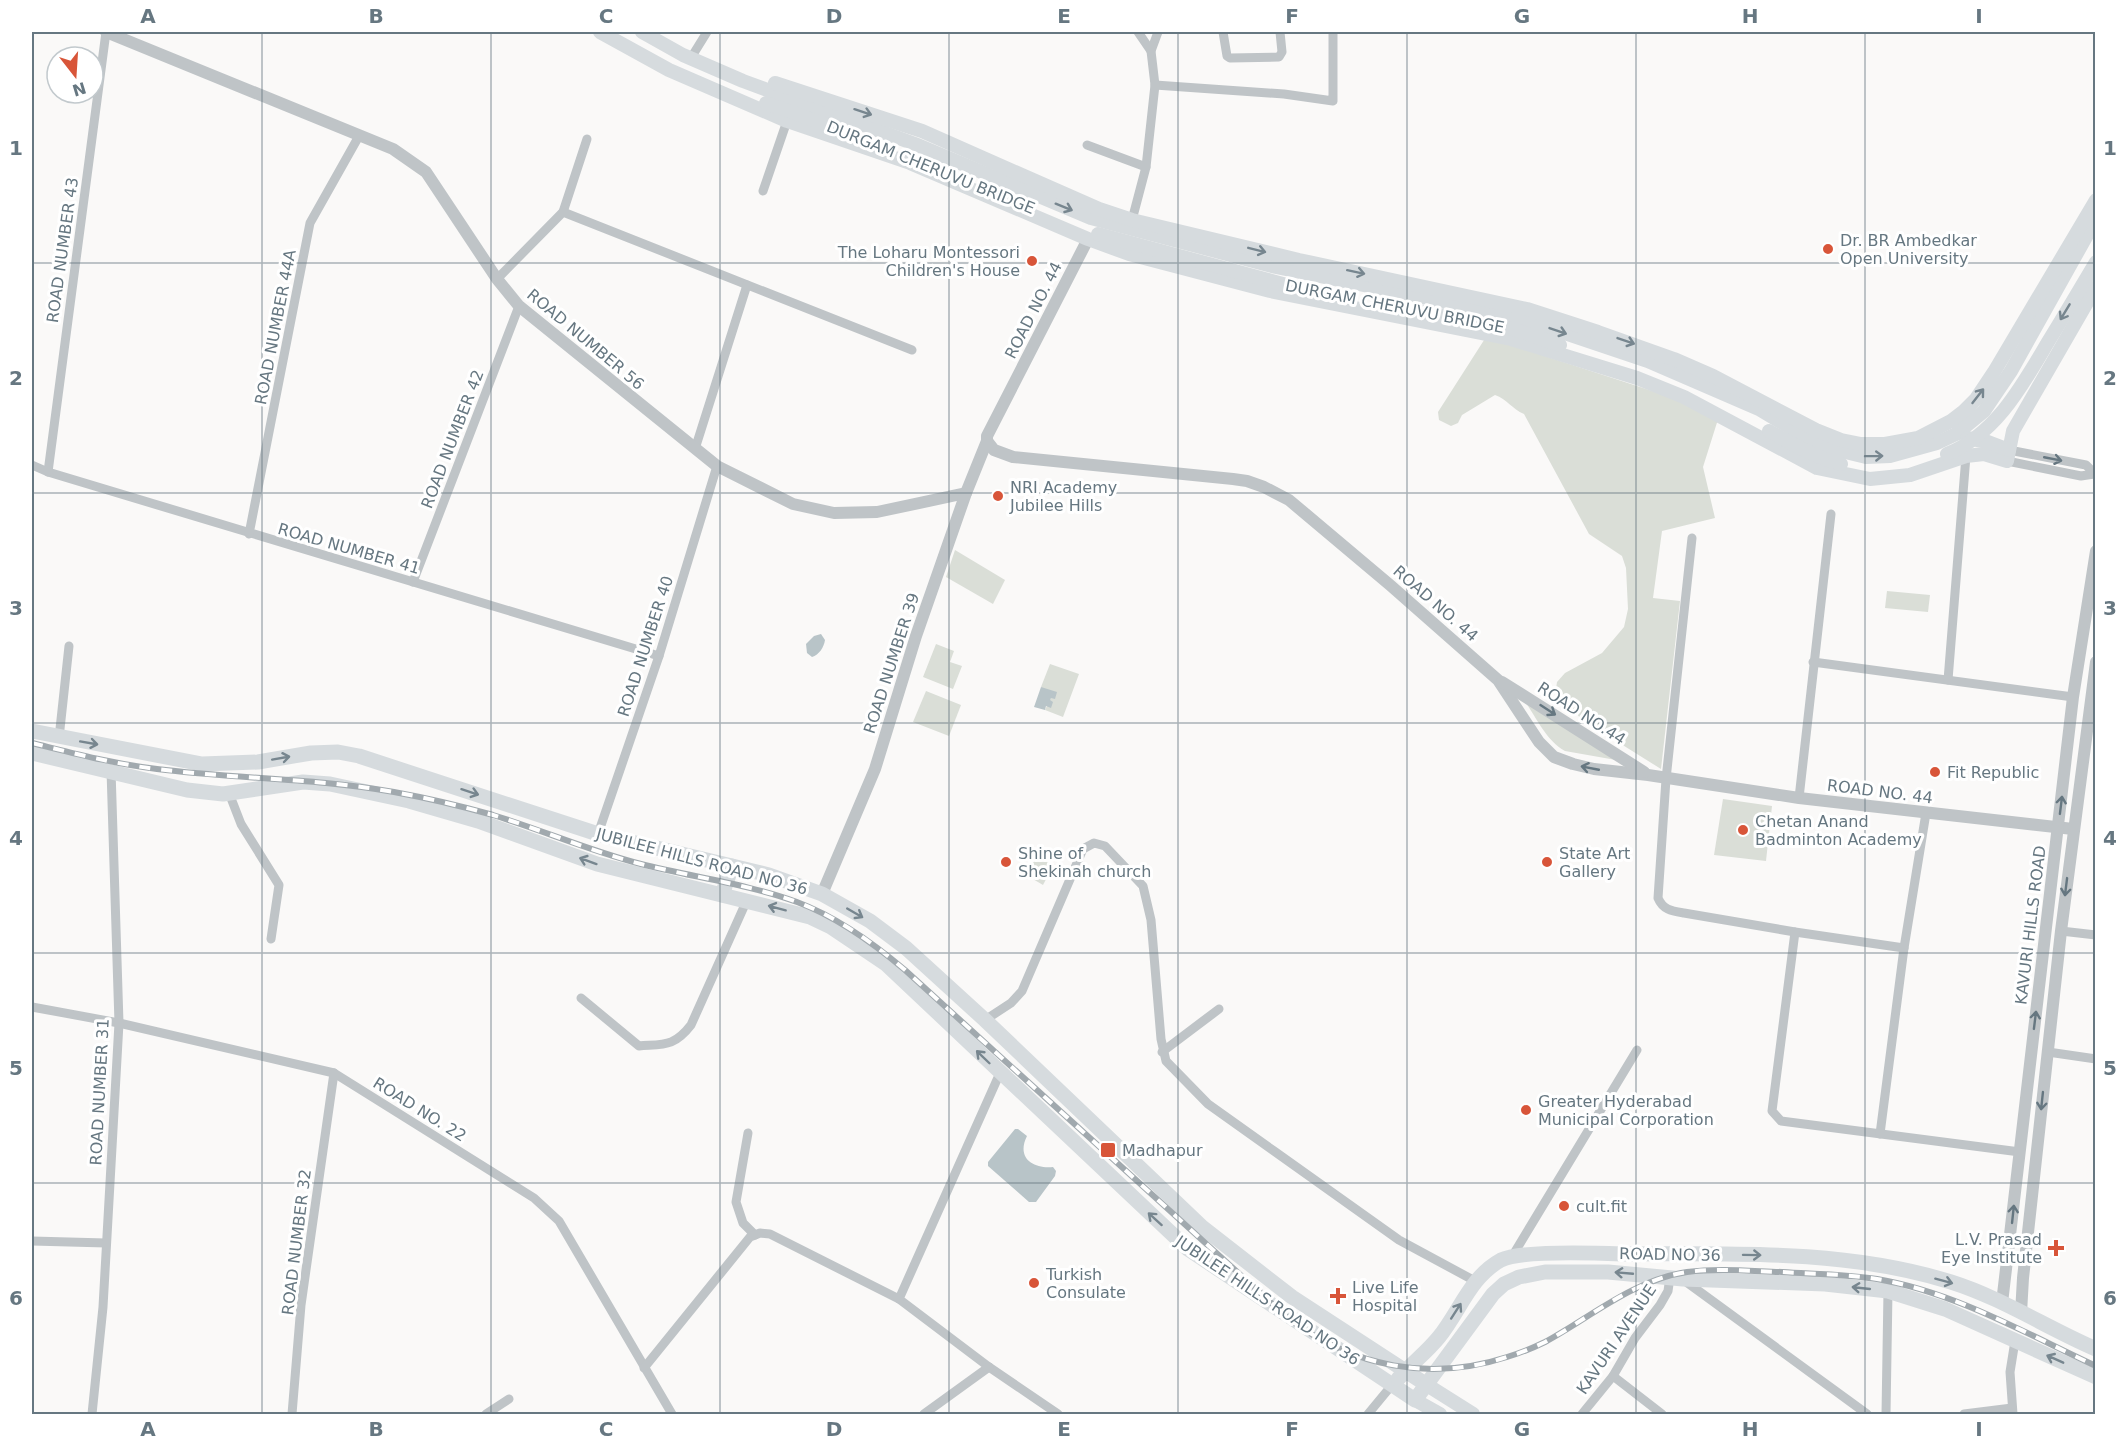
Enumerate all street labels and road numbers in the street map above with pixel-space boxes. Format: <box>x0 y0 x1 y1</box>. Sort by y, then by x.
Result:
street label: DURGAM CHERUVU BRIDGE <box>824 117 1038 218</box>
street label: ROAD NUMBER 43 <box>43 176 82 324</box>
street label: ROAD NUMBER 44A <box>251 248 300 406</box>
street label: ROAD NO. 44 <box>1001 259 1066 362</box>
street label: DURGAM CHERUVU BRIDGE <box>1284 276 1506 337</box>
street label: ROAD NUMBER 56 <box>523 285 648 394</box>
street label: ROAD NUMBER 42 <box>417 367 488 511</box>
street label: ROAD NUMBER 41 <box>276 519 422 578</box>
street label: ROAD NO. 44 <box>1389 561 1482 645</box>
street label: ROAD NUMBER 40 <box>614 573 677 719</box>
street label: ROAD NUMBER 39 <box>860 590 923 736</box>
street label: ROAD NO.44 <box>1534 678 1629 749</box>
street label: ROAD NO. 44 <box>1826 776 1934 807</box>
street label: JUBILEE HILLS ROAD NO 36 <box>593 824 810 899</box>
street label: KAVURI HILLS ROAD <box>2011 844 2050 1006</box>
street label: ROAD NUMBER 31 <box>86 1018 113 1166</box>
street label: ROAD NO. 22 <box>370 1073 470 1146</box>
street label: ROAD NUMBER 32 <box>278 1168 315 1316</box>
street label: JUBILEE HILLS ROAD NO 36 <box>1171 1231 1363 1369</box>
street label: ROAD NO 36 <box>1619 1244 1721 1265</box>
street label: KAVURI AVENUE <box>1573 1281 1660 1398</box>

